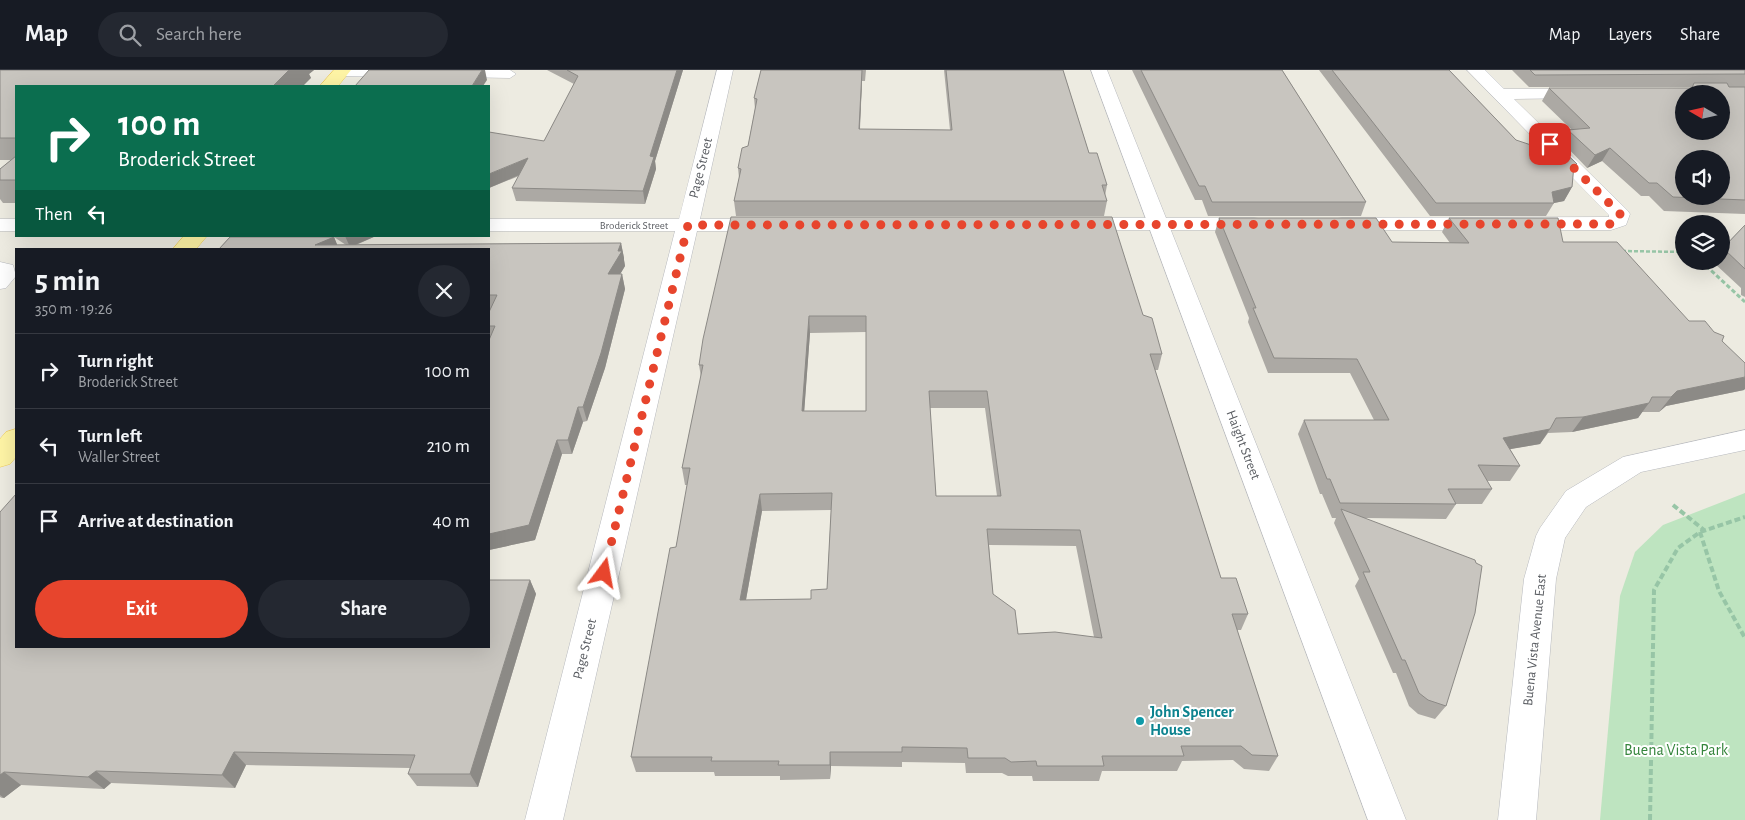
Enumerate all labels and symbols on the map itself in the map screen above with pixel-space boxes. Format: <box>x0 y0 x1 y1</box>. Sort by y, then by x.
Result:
north arrow <box>1675 85 1730 140</box>
pin <box>1529 123 1571 165</box>
street label: Page Street <box>687 136 715 200</box>
street label: Broderick Street <box>600 220 669 231</box>
street label: Haight Street <box>1223 408 1263 482</box>
position arrow <box>577 546 629 598</box>
street label: Buena Vista Avenue East <box>1521 573 1549 707</box>
street label: Page Street <box>571 617 599 681</box>
place label: John Spencer House <box>1150 704 1234 738</box>
marker: John Spencer House <box>1134 715 1146 727</box>
park label: Buena Vista Park <box>1624 742 1729 758</box>

